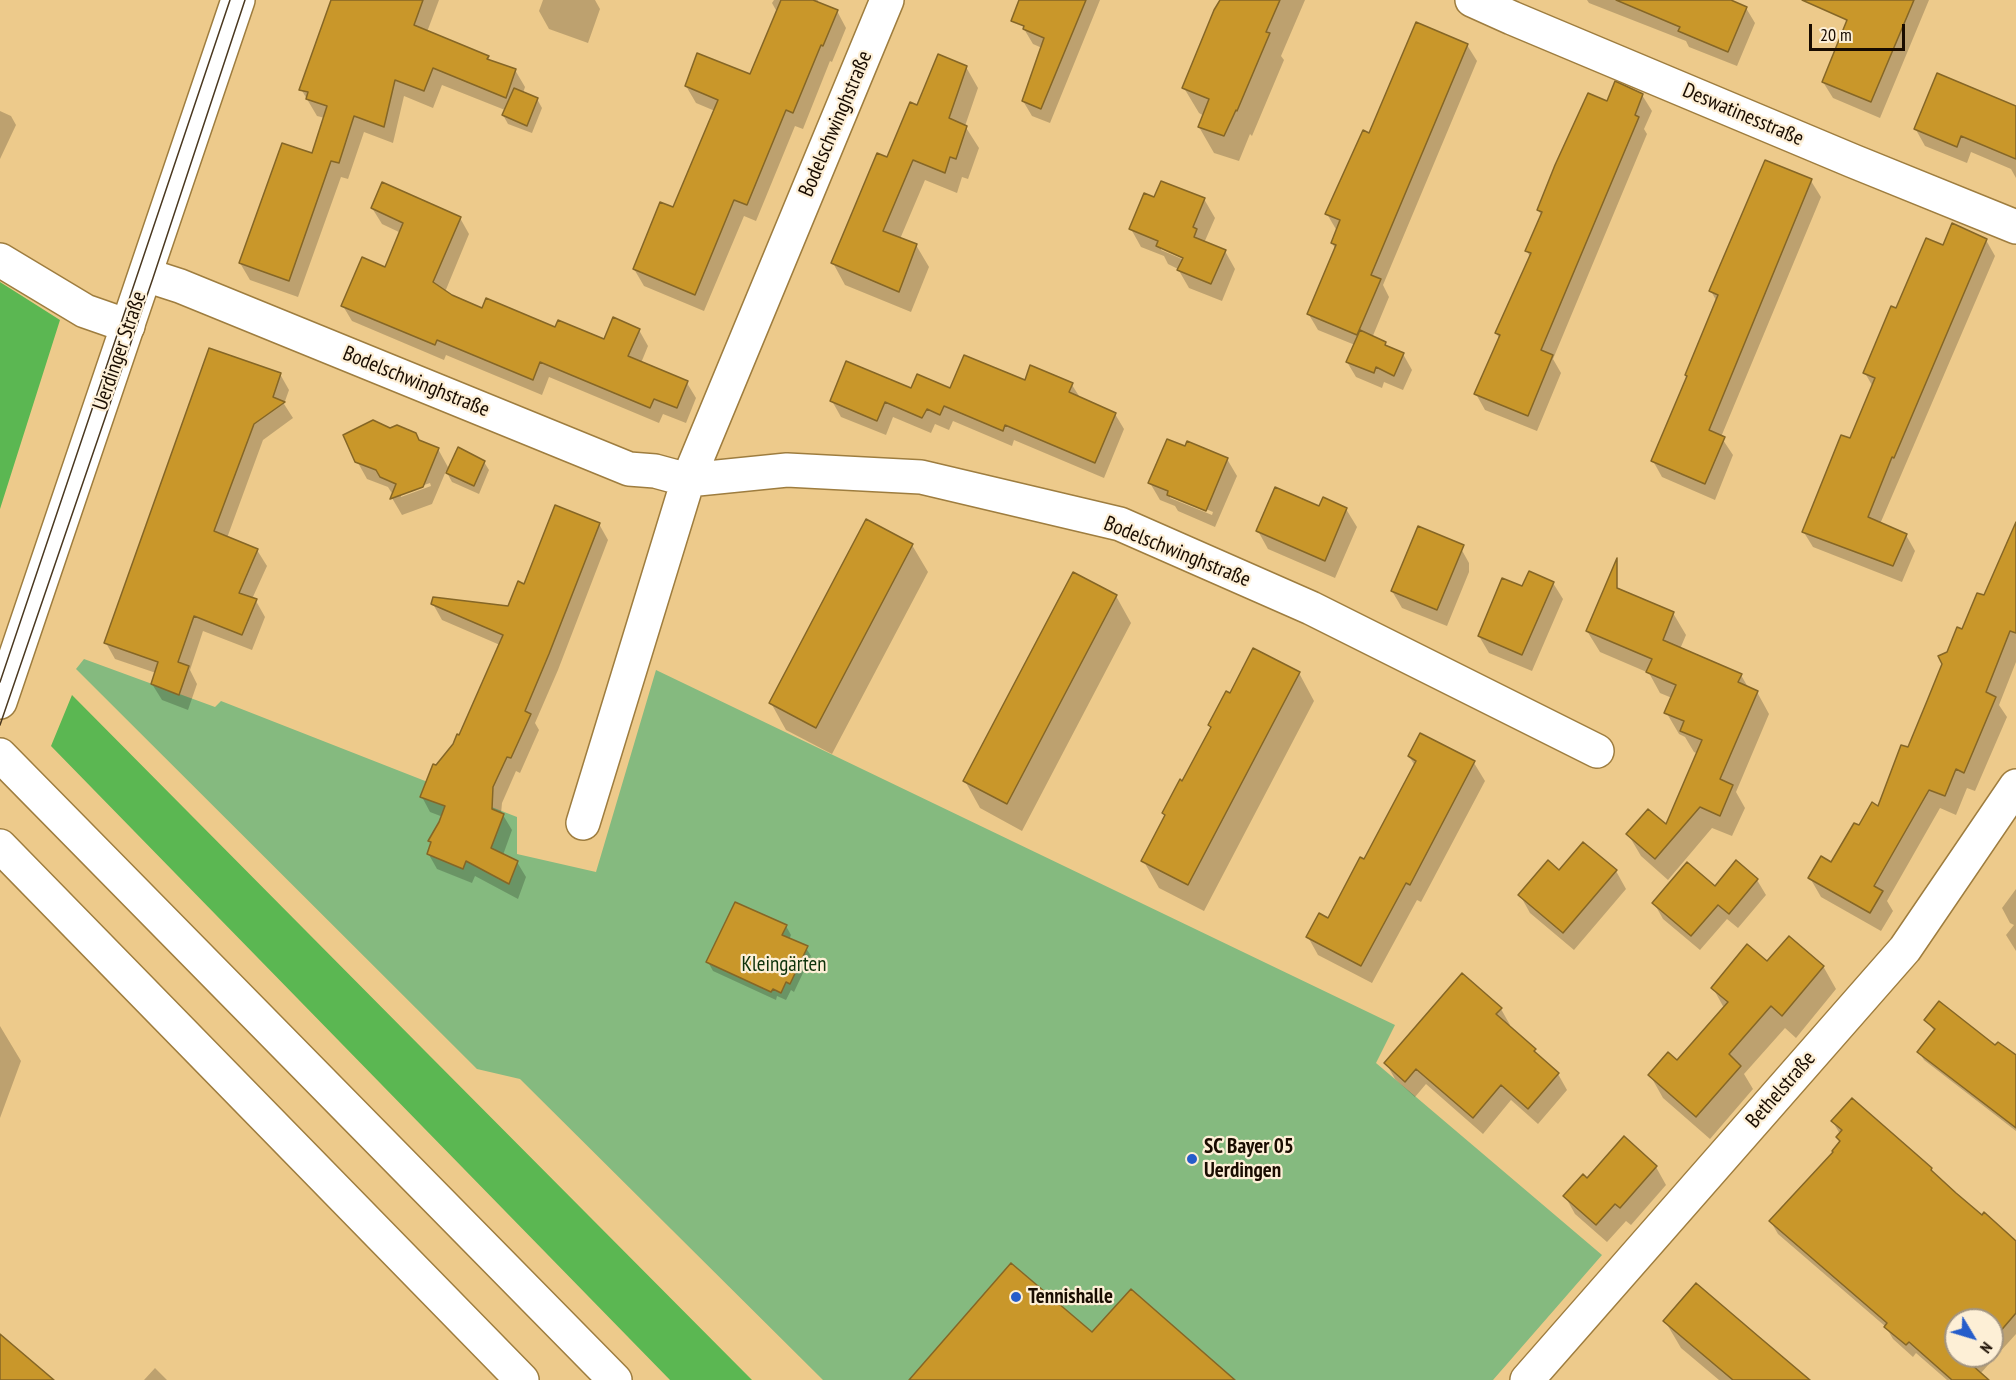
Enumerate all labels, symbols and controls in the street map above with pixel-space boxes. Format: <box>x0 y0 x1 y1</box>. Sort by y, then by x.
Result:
scale bar <box>1812 12 1908 50</box>
text: 20 m <box>1820 23 1852 46</box>
street label: Bodelschwinghstraße <box>794 47 878 201</box>
street label: Deswatinesstraße <box>1679 78 1807 152</box>
street label: Uerdinger Straße <box>88 288 152 414</box>
street label: Bodelschwinghstraße <box>339 341 493 423</box>
street label: Bodelschwinghstraße <box>1100 511 1254 593</box>
park label: Kleingärten <box>742 952 826 978</box>
street label: Bethelstraße <box>1741 1047 1821 1133</box>
place label: SC Bayer 05 Uerdingen <box>1204 1134 1294 1184</box>
marker: SC Bayer 05 Uerdingen <box>1185 1152 1199 1166</box>
place label: Tennishalle <box>1028 1284 1113 1310</box>
marker: Tennishalle <box>1009 1290 1023 1304</box>
north arrow <box>1944 1308 2004 1368</box>
text: N <box>1976 1338 1997 1357</box>

